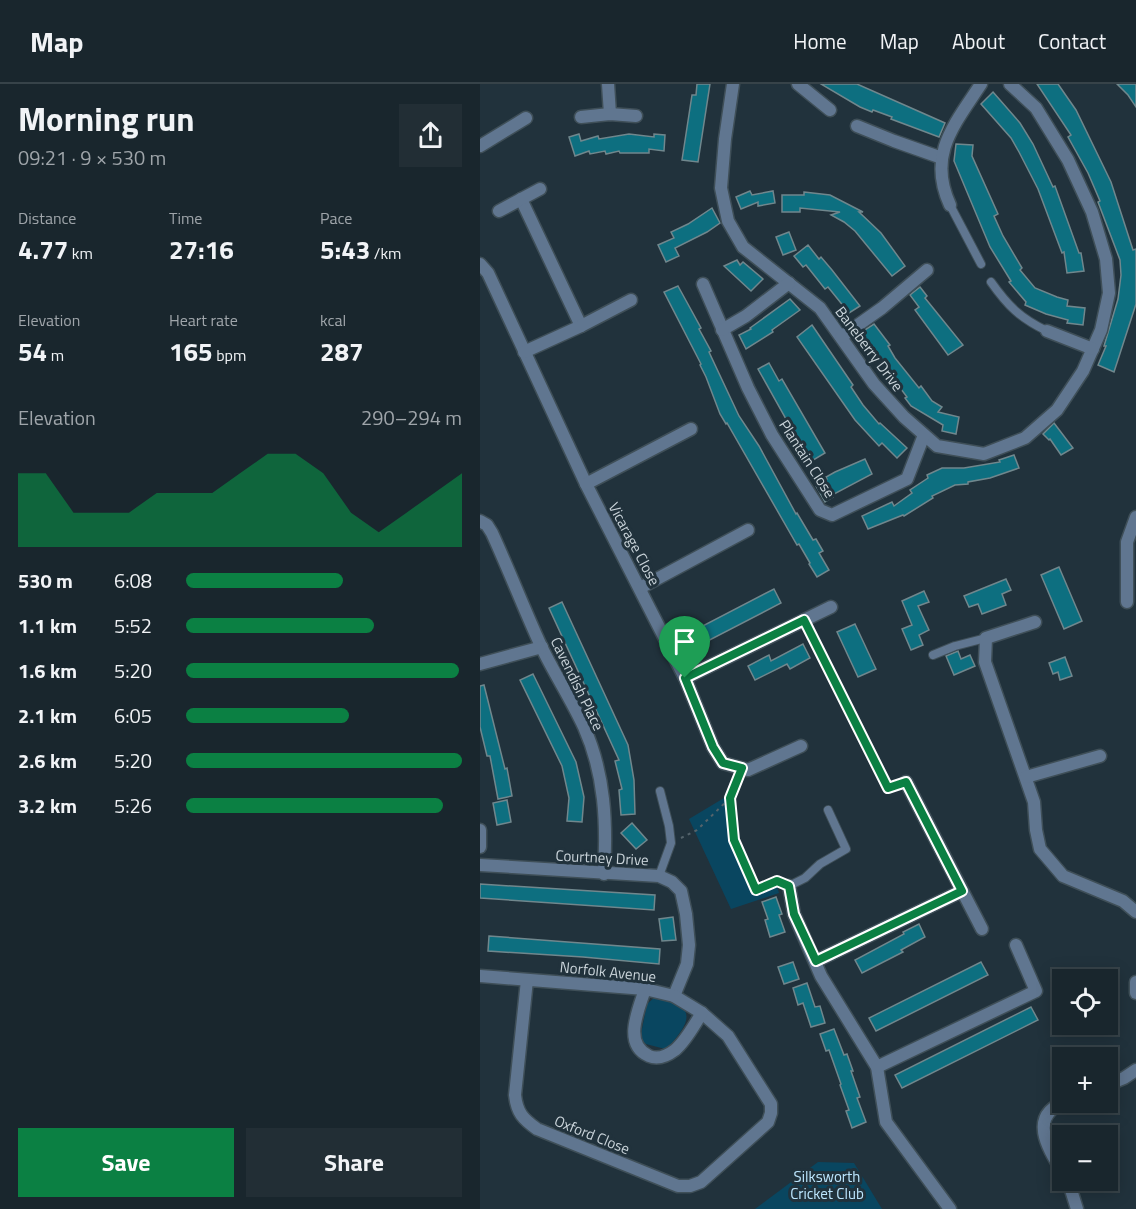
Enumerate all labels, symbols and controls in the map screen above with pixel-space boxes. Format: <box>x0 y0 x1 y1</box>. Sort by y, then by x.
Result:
text: Map <box>30 20 84 63</box>
text: Home <box>793 25 847 57</box>
text: Map <box>880 25 919 57</box>
text: About <box>952 25 1005 57</box>
text: Contact <box>1038 25 1106 57</box>
text: Morning run <box>18 94 195 144</box>
button: share <box>399 104 462 167</box>
text: 09:21 · 9 × 530 m <box>18 142 166 173</box>
text: Distance <box>18 206 76 230</box>
text: Time <box>169 206 202 230</box>
text: Pace <box>320 206 352 230</box>
text: 4.77 <box>18 230 68 269</box>
text: 27:16 <box>169 230 234 269</box>
text: 5:43 <box>320 230 370 269</box>
text: km <box>68 241 93 265</box>
text: /km <box>370 241 402 265</box>
street label: Baneberry Drive <box>830 301 909 396</box>
text: Elevation <box>18 308 80 332</box>
text: Heart rate <box>169 308 238 332</box>
text: kcal <box>320 308 346 332</box>
text: 54 <box>18 332 47 371</box>
text: 165 <box>169 332 213 371</box>
text: 287 <box>320 332 364 371</box>
text: m <box>47 343 64 367</box>
text: bpm <box>213 343 246 367</box>
text: Elevation <box>18 402 96 433</box>
text: 290–294 m <box>361 402 462 433</box>
street label: Plantain Close <box>773 415 841 502</box>
street label: Vicarage Close <box>603 498 666 590</box>
text: 530 m <box>18 565 73 596</box>
text: 6:08 <box>114 565 152 596</box>
text: 1.1 km <box>18 610 77 641</box>
text: 5:52 <box>114 610 152 641</box>
pin <box>659 616 710 678</box>
icon: arrive <box>668 625 701 658</box>
street label: Cavendish Place <box>545 633 610 735</box>
text: 1.6 km <box>18 655 77 686</box>
text: 5:20 <box>114 655 152 686</box>
text: 2.1 km <box>18 700 77 731</box>
text: 6:05 <box>114 700 152 731</box>
text: 2.6 km <box>18 745 77 776</box>
text: 5:20 <box>114 745 152 776</box>
text: 3.2 km <box>18 790 77 821</box>
text: 5:26 <box>114 790 152 821</box>
street label: Courtney Drive <box>555 844 649 871</box>
street label: Norfolk Avenue <box>559 955 657 988</box>
map controls <box>1052 969 1118 1191</box>
button: locate <box>1052 969 1118 1035</box>
button: + <box>1052 1047 1118 1113</box>
street label: Oxford Close <box>551 1109 633 1160</box>
button: − <box>1052 1125 1118 1191</box>
button: Save <box>18 1128 234 1197</box>
button: Share <box>246 1128 462 1197</box>
park label: Silksworth Cricket Club <box>790 1165 864 1205</box>

